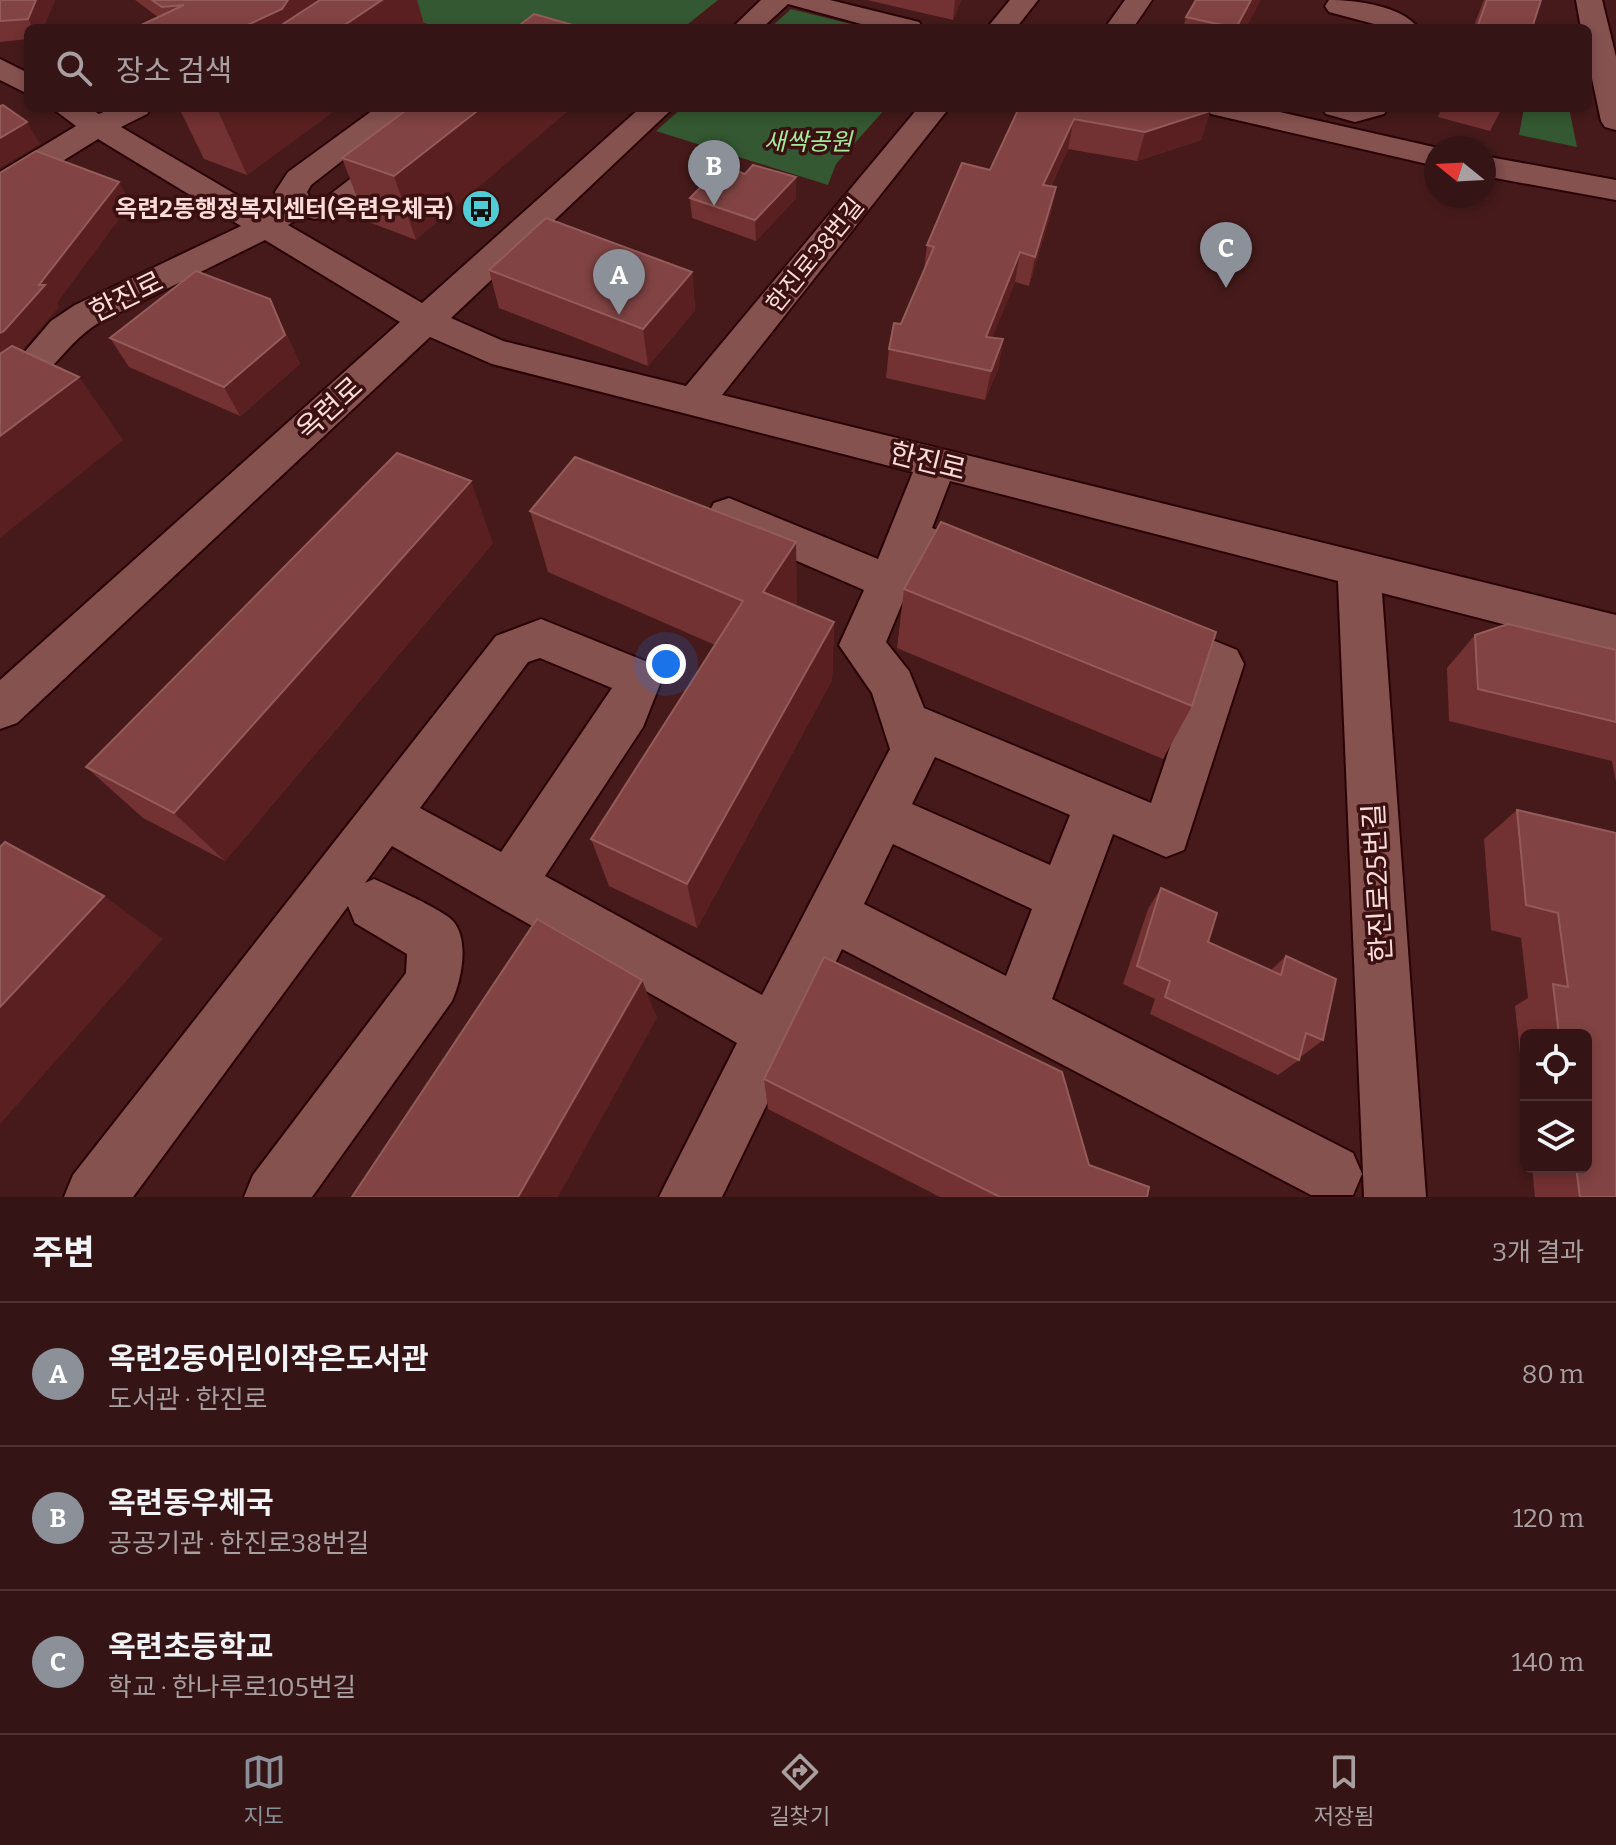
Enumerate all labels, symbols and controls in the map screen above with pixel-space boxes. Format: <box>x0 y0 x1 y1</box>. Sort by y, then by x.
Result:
search box <box>24 24 1592 112</box>
icon: search <box>52 46 96 90</box>
text: 장소 검색 <box>116 53 232 89</box>
park label: 새싹공원 <box>764 128 854 156</box>
north arrow <box>1424 136 1496 208</box>
pin: B <box>688 140 740 206</box>
bus stop icon: 옥련2동행정복지센터(옥련우체국) <box>460 188 502 230</box>
street label: 한진로38번길 <box>761 192 869 318</box>
place label: 옥련2동행정복지센터(옥련우체국) <box>115 195 453 223</box>
pin: C <box>1200 222 1252 288</box>
pin: A <box>593 249 645 315</box>
street label: 한진로 <box>84 265 168 328</box>
street label: 옥련로 <box>290 370 369 446</box>
street label: 한진로 <box>886 436 969 487</box>
your location <box>646 644 686 684</box>
street label: 한진로25번길 <box>1357 803 1398 963</box>
map controls <box>1520 1029 1592 1173</box>
button: locate <box>1520 1029 1592 1101</box>
button: layers <box>1520 1101 1592 1173</box>
text: 주변 <box>32 1232 95 1273</box>
text: 3개 결과 <box>1492 1237 1584 1268</box>
text: 옥련2동어린이작은도서관 <box>108 1341 429 1377</box>
text: A <box>49 1359 67 1390</box>
text: 80 m <box>1522 1359 1584 1390</box>
text: 도서관 · 한진로 <box>108 1384 267 1415</box>
text: 옥련동우체국 <box>108 1485 274 1521</box>
text: B <box>50 1503 66 1534</box>
text: 120 m <box>1513 1503 1584 1534</box>
text: 공공기관 · 한진로38번길 <box>108 1528 370 1559</box>
text: 옥련초등학교 <box>108 1629 274 1665</box>
text: C <box>50 1647 66 1678</box>
text: 140 m <box>1512 1647 1584 1678</box>
text: 학교 · 한나루로105번길 <box>108 1672 356 1703</box>
tab: 지도 <box>242 1750 286 1830</box>
tab: 길찾기 <box>769 1750 830 1830</box>
tab: 저장됨 <box>1313 1750 1374 1830</box>

